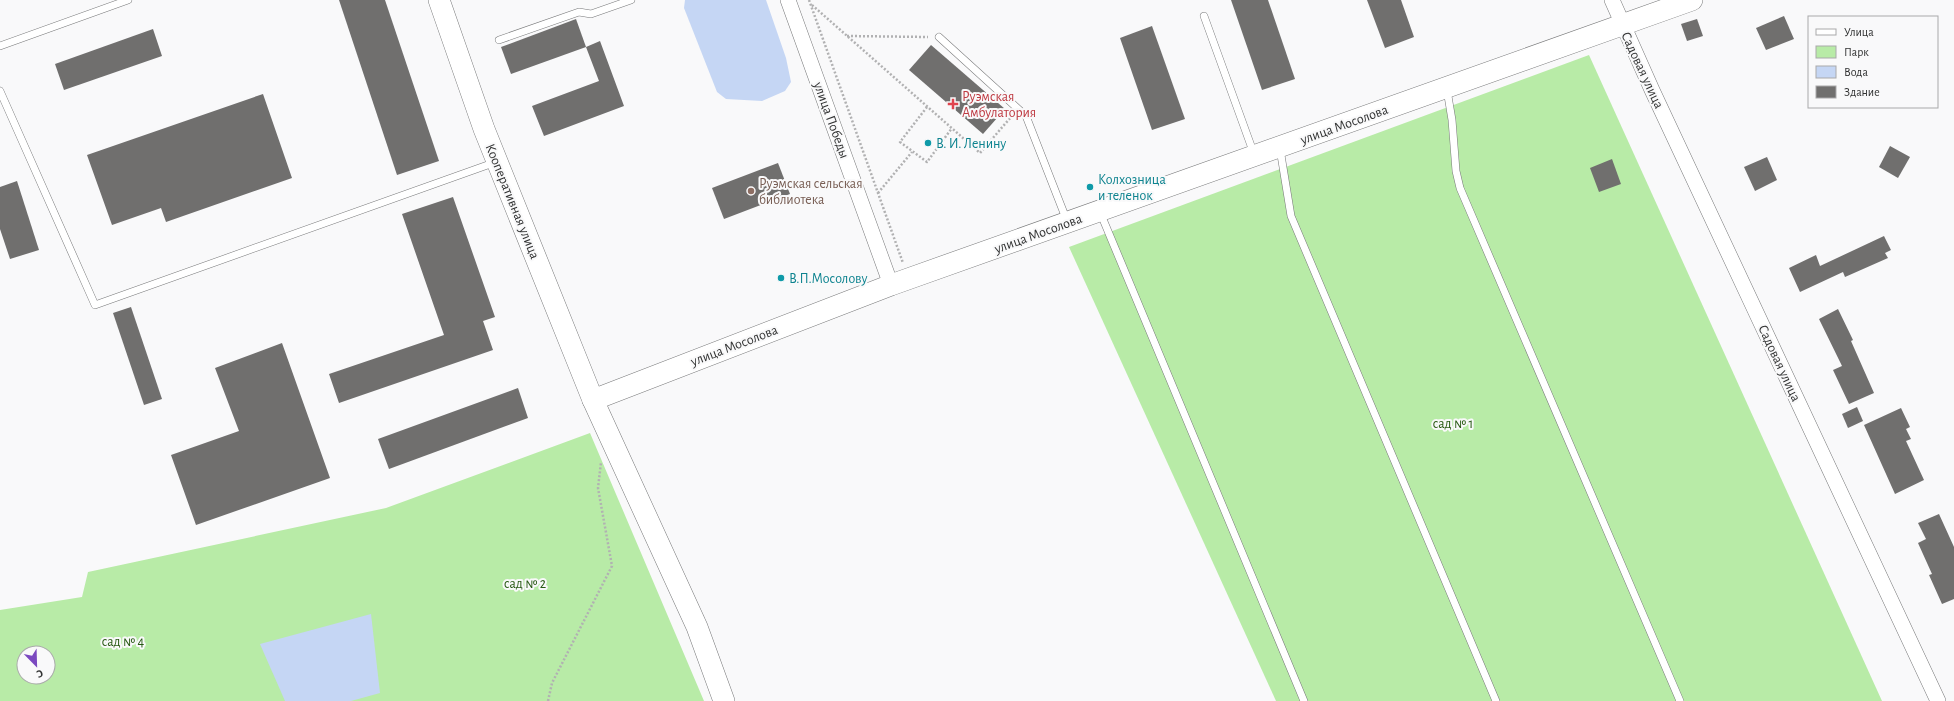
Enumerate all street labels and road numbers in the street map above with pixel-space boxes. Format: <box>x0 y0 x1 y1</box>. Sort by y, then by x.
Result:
street label: Садовая улица <box>1618 30 1666 111</box>
street label: улица Победы <box>810 79 851 161</box>
street label: улица Мосолова <box>1298 102 1391 148</box>
street label: Кооперативная улица <box>483 142 542 262</box>
street label: улица Мосолова <box>992 211 1085 257</box>
street label: улица Мосолова <box>688 323 780 369</box>
street label: Садовая улица <box>1755 323 1803 404</box>

